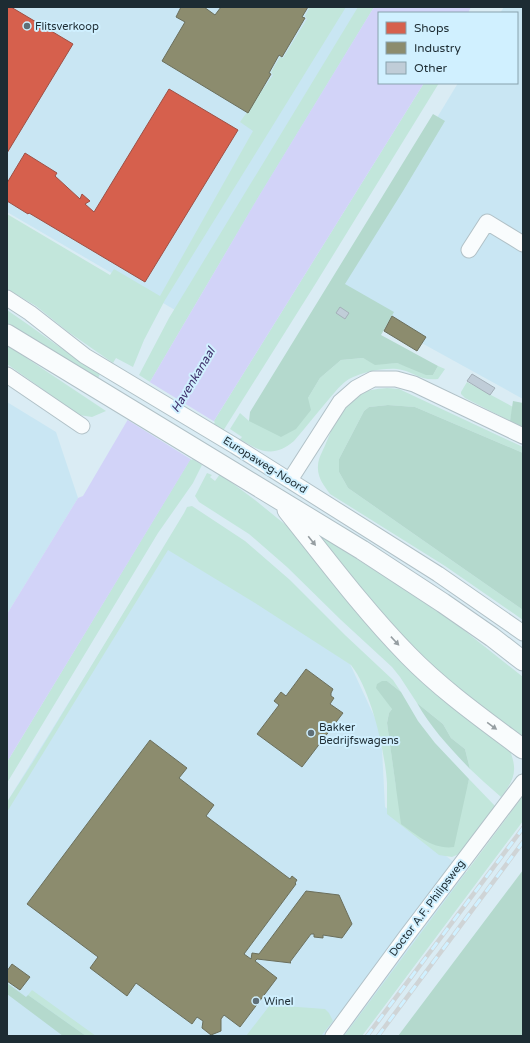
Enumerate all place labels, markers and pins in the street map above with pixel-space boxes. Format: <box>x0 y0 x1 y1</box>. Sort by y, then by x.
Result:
place label: Flitsverkoop <box>35 20 99 33</box>
marker: Flitsverkoop <box>22 21 32 31</box>
place label: Bakker Bedrijfswagens <box>319 721 399 747</box>
marker: Bakker Bedrijfswagens <box>306 728 316 738</box>
place label: Winel <box>264 995 293 1008</box>
marker: Winel <box>251 996 261 1006</box>

